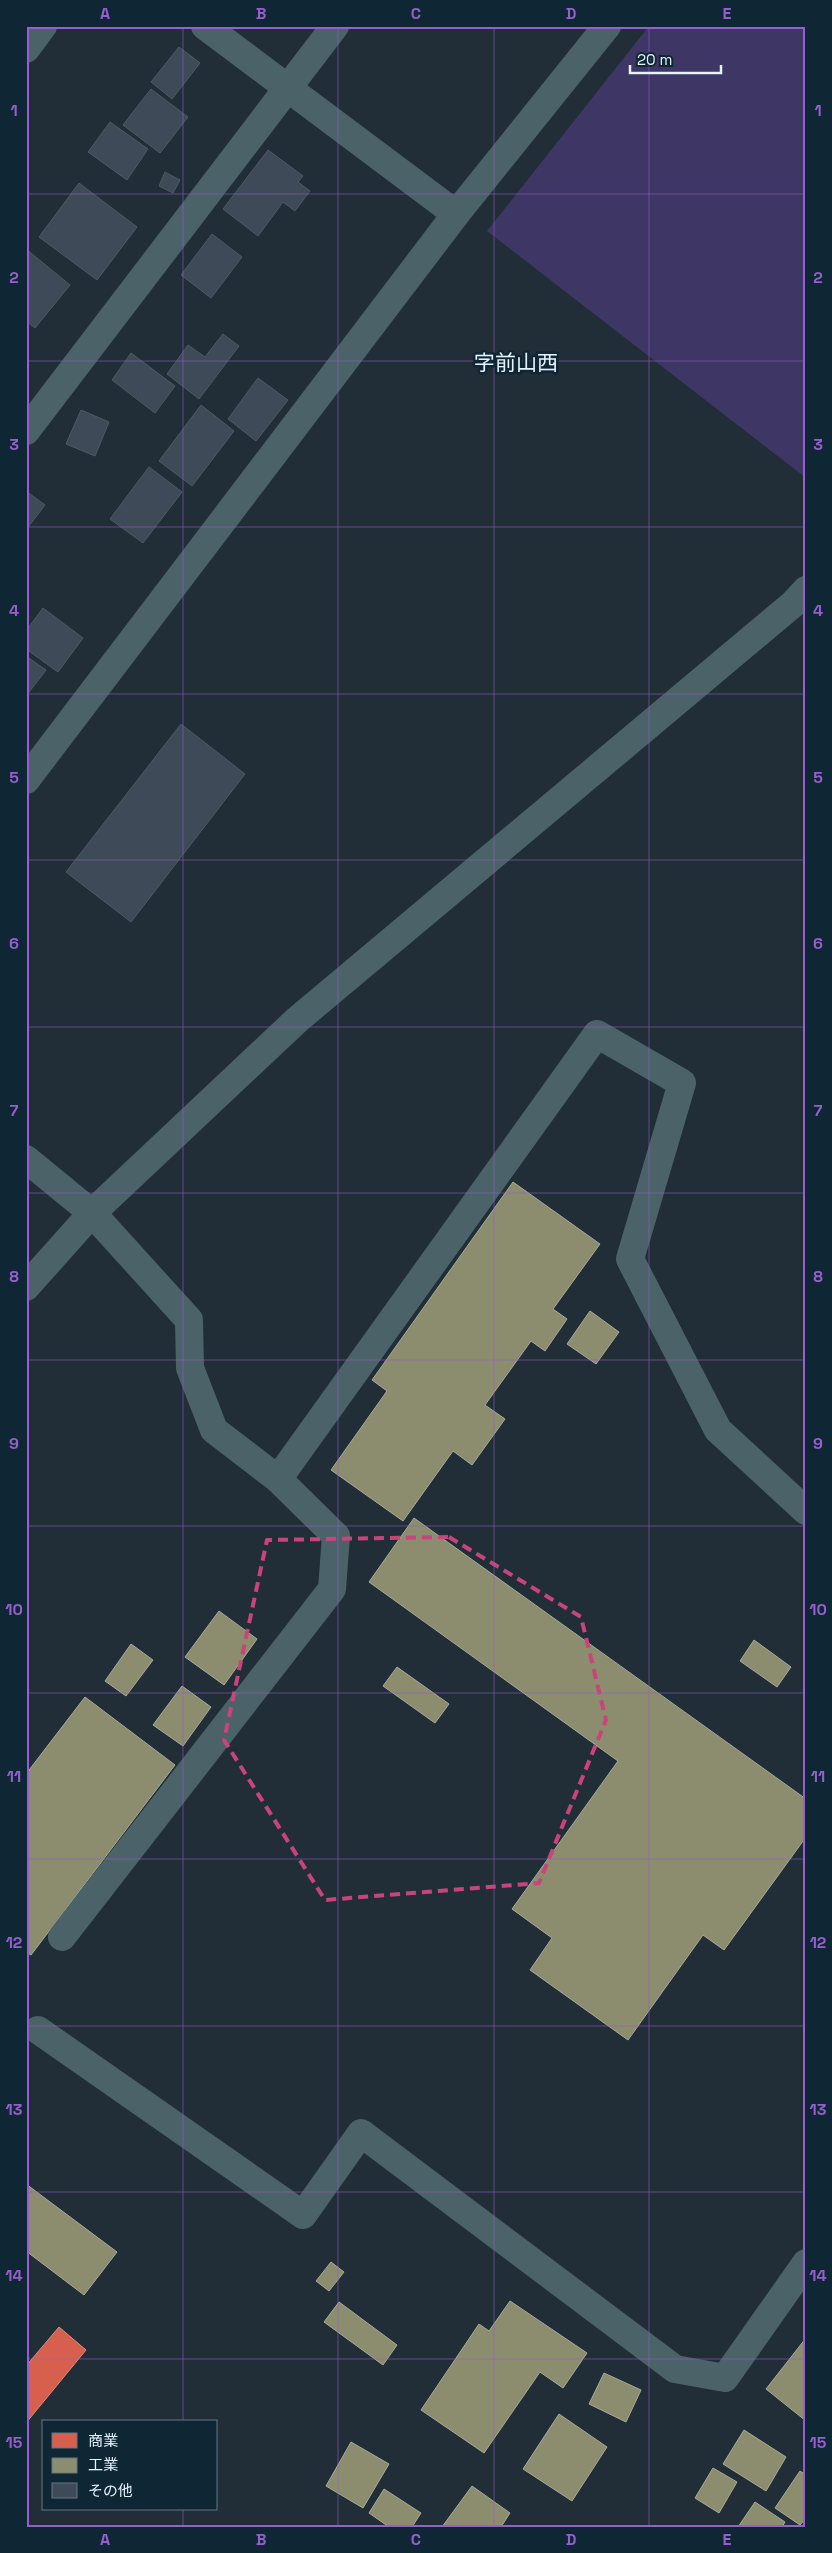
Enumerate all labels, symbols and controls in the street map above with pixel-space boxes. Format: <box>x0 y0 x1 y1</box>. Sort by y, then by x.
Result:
text: A <box>100 3 110 24</box>
text: B <box>256 3 266 24</box>
text: C <box>411 3 421 24</box>
text: D <box>566 3 576 24</box>
text: E <box>723 3 732 24</box>
scale bar <box>630 42 721 74</box>
text: 20 m <box>637 50 672 69</box>
text: 1 <box>10 100 18 121</box>
text: 1 <box>814 100 822 121</box>
text: 2 <box>9 267 19 288</box>
text: 2 <box>813 267 823 288</box>
district label: 字前山西 <box>474 349 558 376</box>
text: 3 <box>9 434 19 455</box>
text: 3 <box>813 434 823 455</box>
text: 4 <box>9 600 19 621</box>
text: 4 <box>813 600 823 621</box>
text: 5 <box>9 767 19 788</box>
text: 5 <box>813 767 823 788</box>
text: 6 <box>9 933 19 954</box>
text: 6 <box>813 933 823 954</box>
text: 7 <box>10 1100 19 1121</box>
text: 7 <box>814 1100 823 1121</box>
text: 8 <box>9 1266 19 1287</box>
text: 8 <box>813 1266 823 1287</box>
text: 9 <box>9 1433 19 1454</box>
text: 9 <box>813 1433 823 1454</box>
text: 10 <box>5 1599 23 1620</box>
text: 10 <box>809 1599 827 1620</box>
text: 11 <box>7 1766 21 1787</box>
text: 11 <box>811 1766 825 1787</box>
text: 12 <box>6 1932 22 1953</box>
text: 12 <box>810 1932 826 1953</box>
text: 13 <box>6 2099 23 2120</box>
text: 13 <box>810 2099 827 2120</box>
text: 14 <box>5 2265 23 2286</box>
text: 14 <box>809 2265 827 2286</box>
legend <box>42 2420 218 2510</box>
text: 商業 <box>88 2431 118 2450</box>
text: 15 <box>6 2432 23 2453</box>
text: 15 <box>810 2432 827 2453</box>
text: 工業 <box>88 2455 118 2474</box>
text: その他 <box>88 2481 133 2500</box>
text: A <box>100 2529 110 2550</box>
text: B <box>256 2529 266 2550</box>
text: C <box>411 2529 421 2550</box>
text: D <box>566 2529 576 2550</box>
text: E <box>723 2529 732 2550</box>

